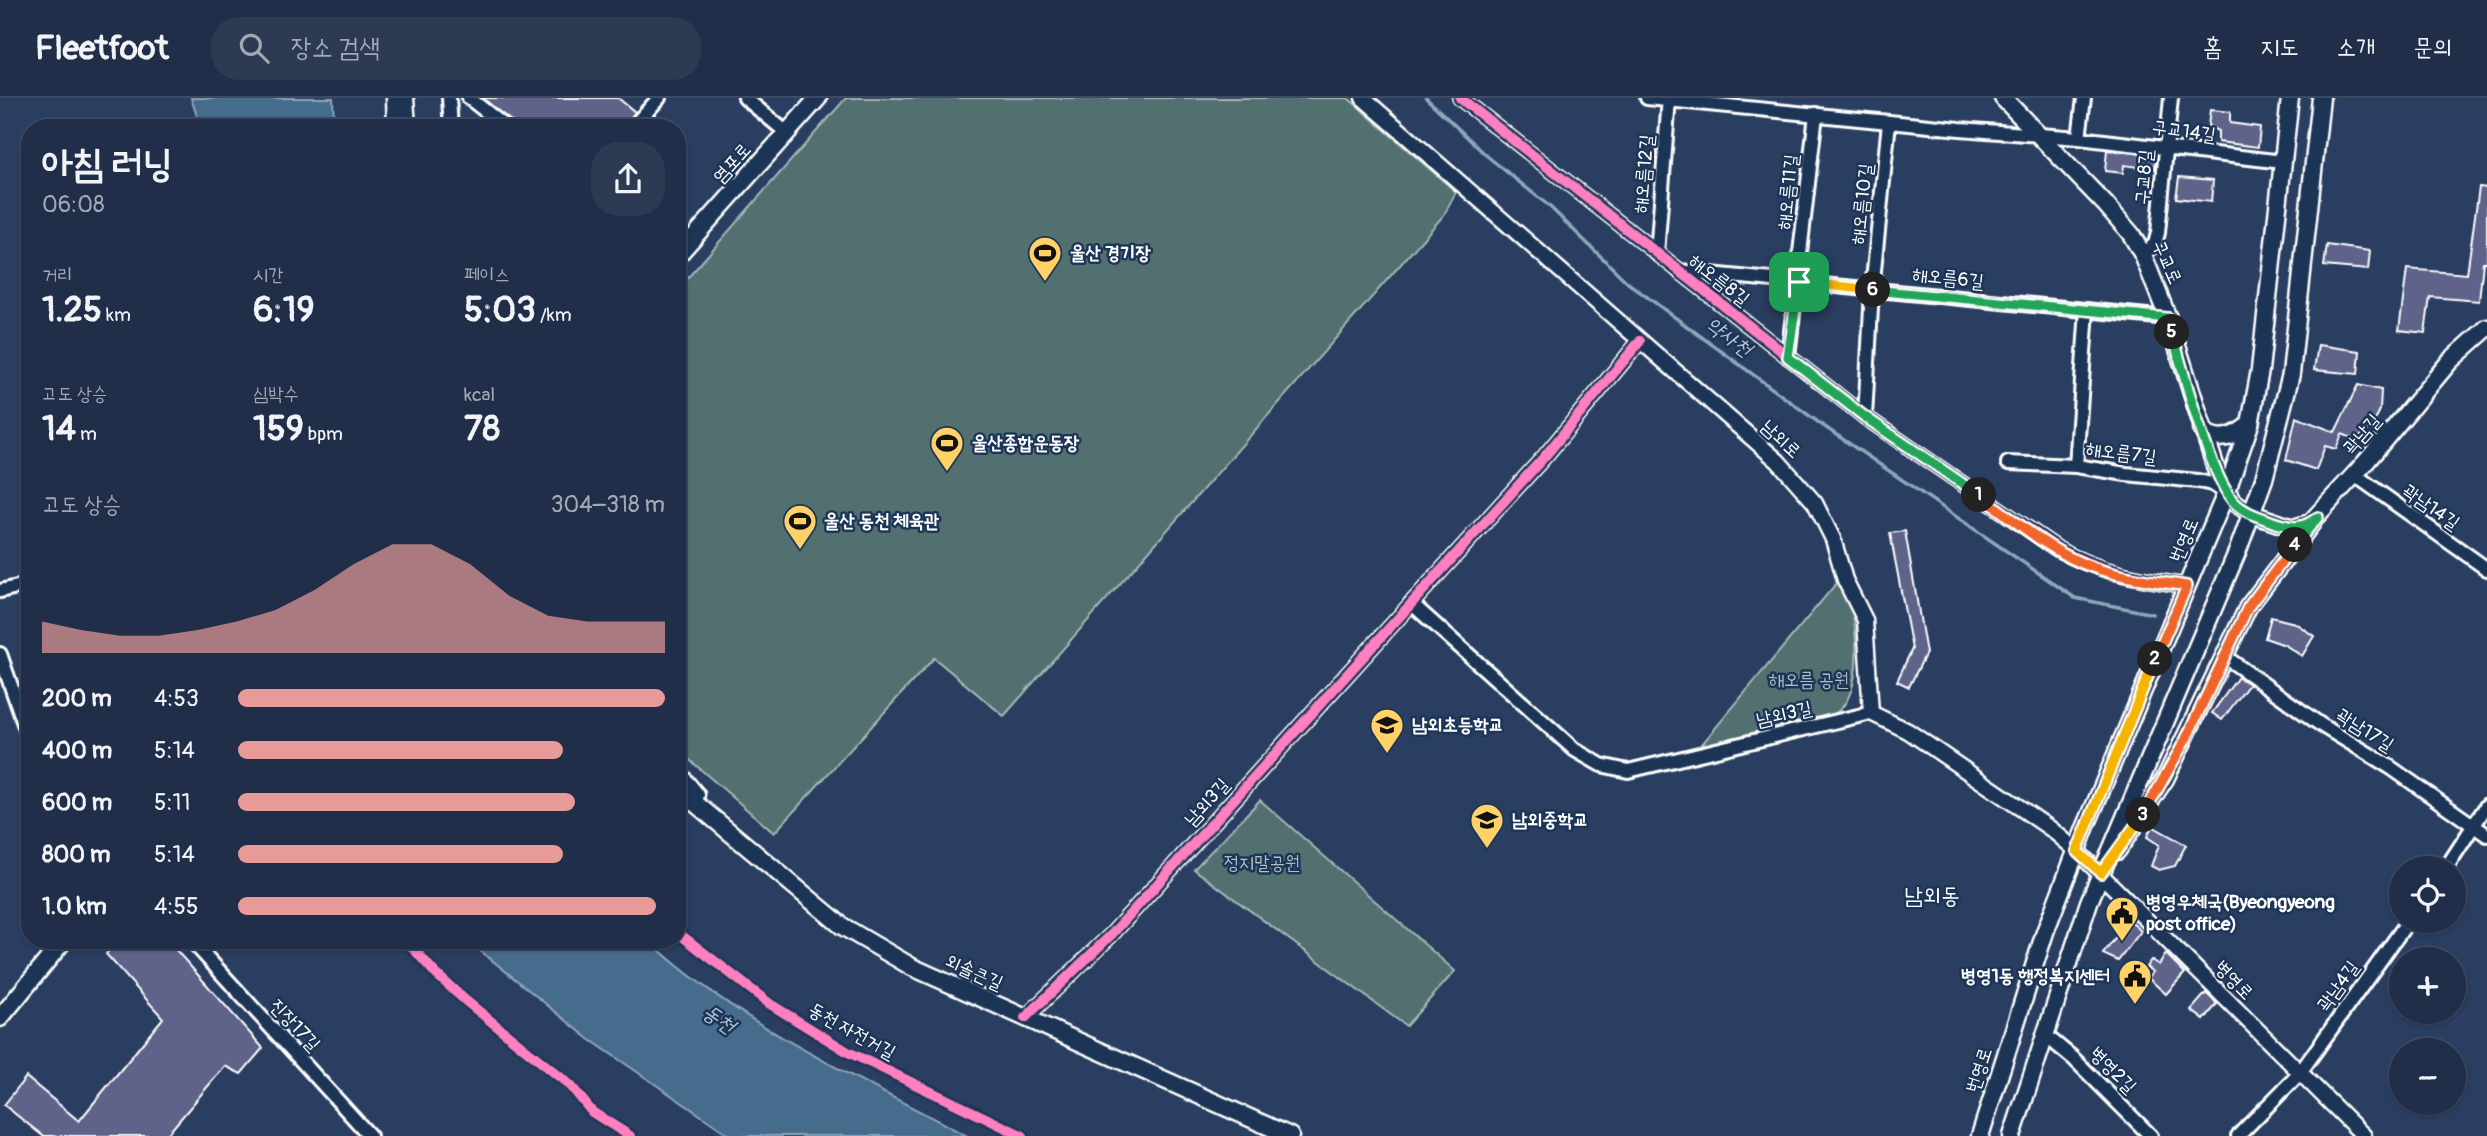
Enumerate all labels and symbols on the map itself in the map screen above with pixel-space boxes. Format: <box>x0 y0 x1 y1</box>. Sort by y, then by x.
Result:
street label: 구교14길 <box>2150 115 2218 147</box>
street label: 해오름12길 <box>1629 133 1659 215</box>
street label: 염포로 <box>708 138 756 188</box>
street label: 구교8길 <box>2130 148 2158 206</box>
street label: 해오름11길 <box>1772 153 1804 231</box>
street label: 해오름10길 <box>1846 162 1878 246</box>
sports icon: 울산 경기장 <box>1026 234 1064 283</box>
street label: 구교로 <box>2147 236 2187 288</box>
place label: 울산 경기장 <box>1070 241 1151 265</box>
street label: 해오름8길 <box>1684 249 1754 311</box>
pin <box>1769 252 1829 312</box>
street label: 해오름6길 <box>1911 262 1985 294</box>
pin: 6 <box>1856 272 1890 308</box>
water label: 약사천 <box>1701 311 1759 364</box>
pin: 5 <box>2154 314 2190 350</box>
street label: 곽남길 <box>2338 409 2386 459</box>
street label: 남외로 <box>1756 415 1806 463</box>
sports icon: 울산종합운동장 <box>928 424 966 473</box>
place label: 울산종합운동장 <box>972 431 1080 455</box>
street label: 해오름7길 <box>2084 437 2158 469</box>
pin: 1 <box>1962 478 1996 512</box>
street label: 곽남14길 <box>2398 479 2464 535</box>
sports icon: 울산 동천 체육관 <box>781 502 819 551</box>
place label: 울산 동천 체육관 <box>824 509 940 533</box>
street label: 번영로 <box>2164 514 2204 566</box>
pin: 4 <box>2278 528 2312 562</box>
pin: 2 <box>2138 642 2172 676</box>
park label: 해오름 공원 <box>1769 668 1849 692</box>
street label: 남외3길 <box>1754 696 1814 732</box>
street label: 곽남17길 <box>2332 703 2398 757</box>
school or university icon: 남외초등학교 <box>1368 706 1406 755</box>
place label: 남외초등학교 <box>1412 713 1504 737</box>
street label: 남외3길 <box>1179 773 1235 831</box>
pin: 3 <box>2126 798 2160 832</box>
school or university icon: 남외중학교 <box>1468 801 1506 850</box>
place label: 남외중학교 <box>1512 808 1588 832</box>
park label: 정지말공원 <box>1224 851 1300 875</box>
district label: 남외동 <box>1904 881 1960 910</box>
place label: 병영우체국(Byeongyeong post office) <box>2146 890 2335 936</box>
public building icon: 병영우체국(Byeongyeong post office) <box>2103 894 2141 943</box>
street label: 외솔큰길 <box>941 949 1007 995</box>
street label: 병영로 <box>2209 955 2259 1005</box>
street label: 곽남4길 <box>2312 956 2364 1016</box>
public building icon: 병영1동 행정복지센터 <box>2116 957 2154 1006</box>
place label: 병영1동 행정복지센터 <box>1961 964 2110 988</box>
street label: 진장17길 <box>265 994 325 1056</box>
street label: 동천 자전거길 <box>804 997 900 1065</box>
water label: 동천 <box>697 998 742 1041</box>
street label: 병영2길 <box>2085 1042 2141 1098</box>
street label: 번영로 <box>1960 1044 1998 1096</box>

